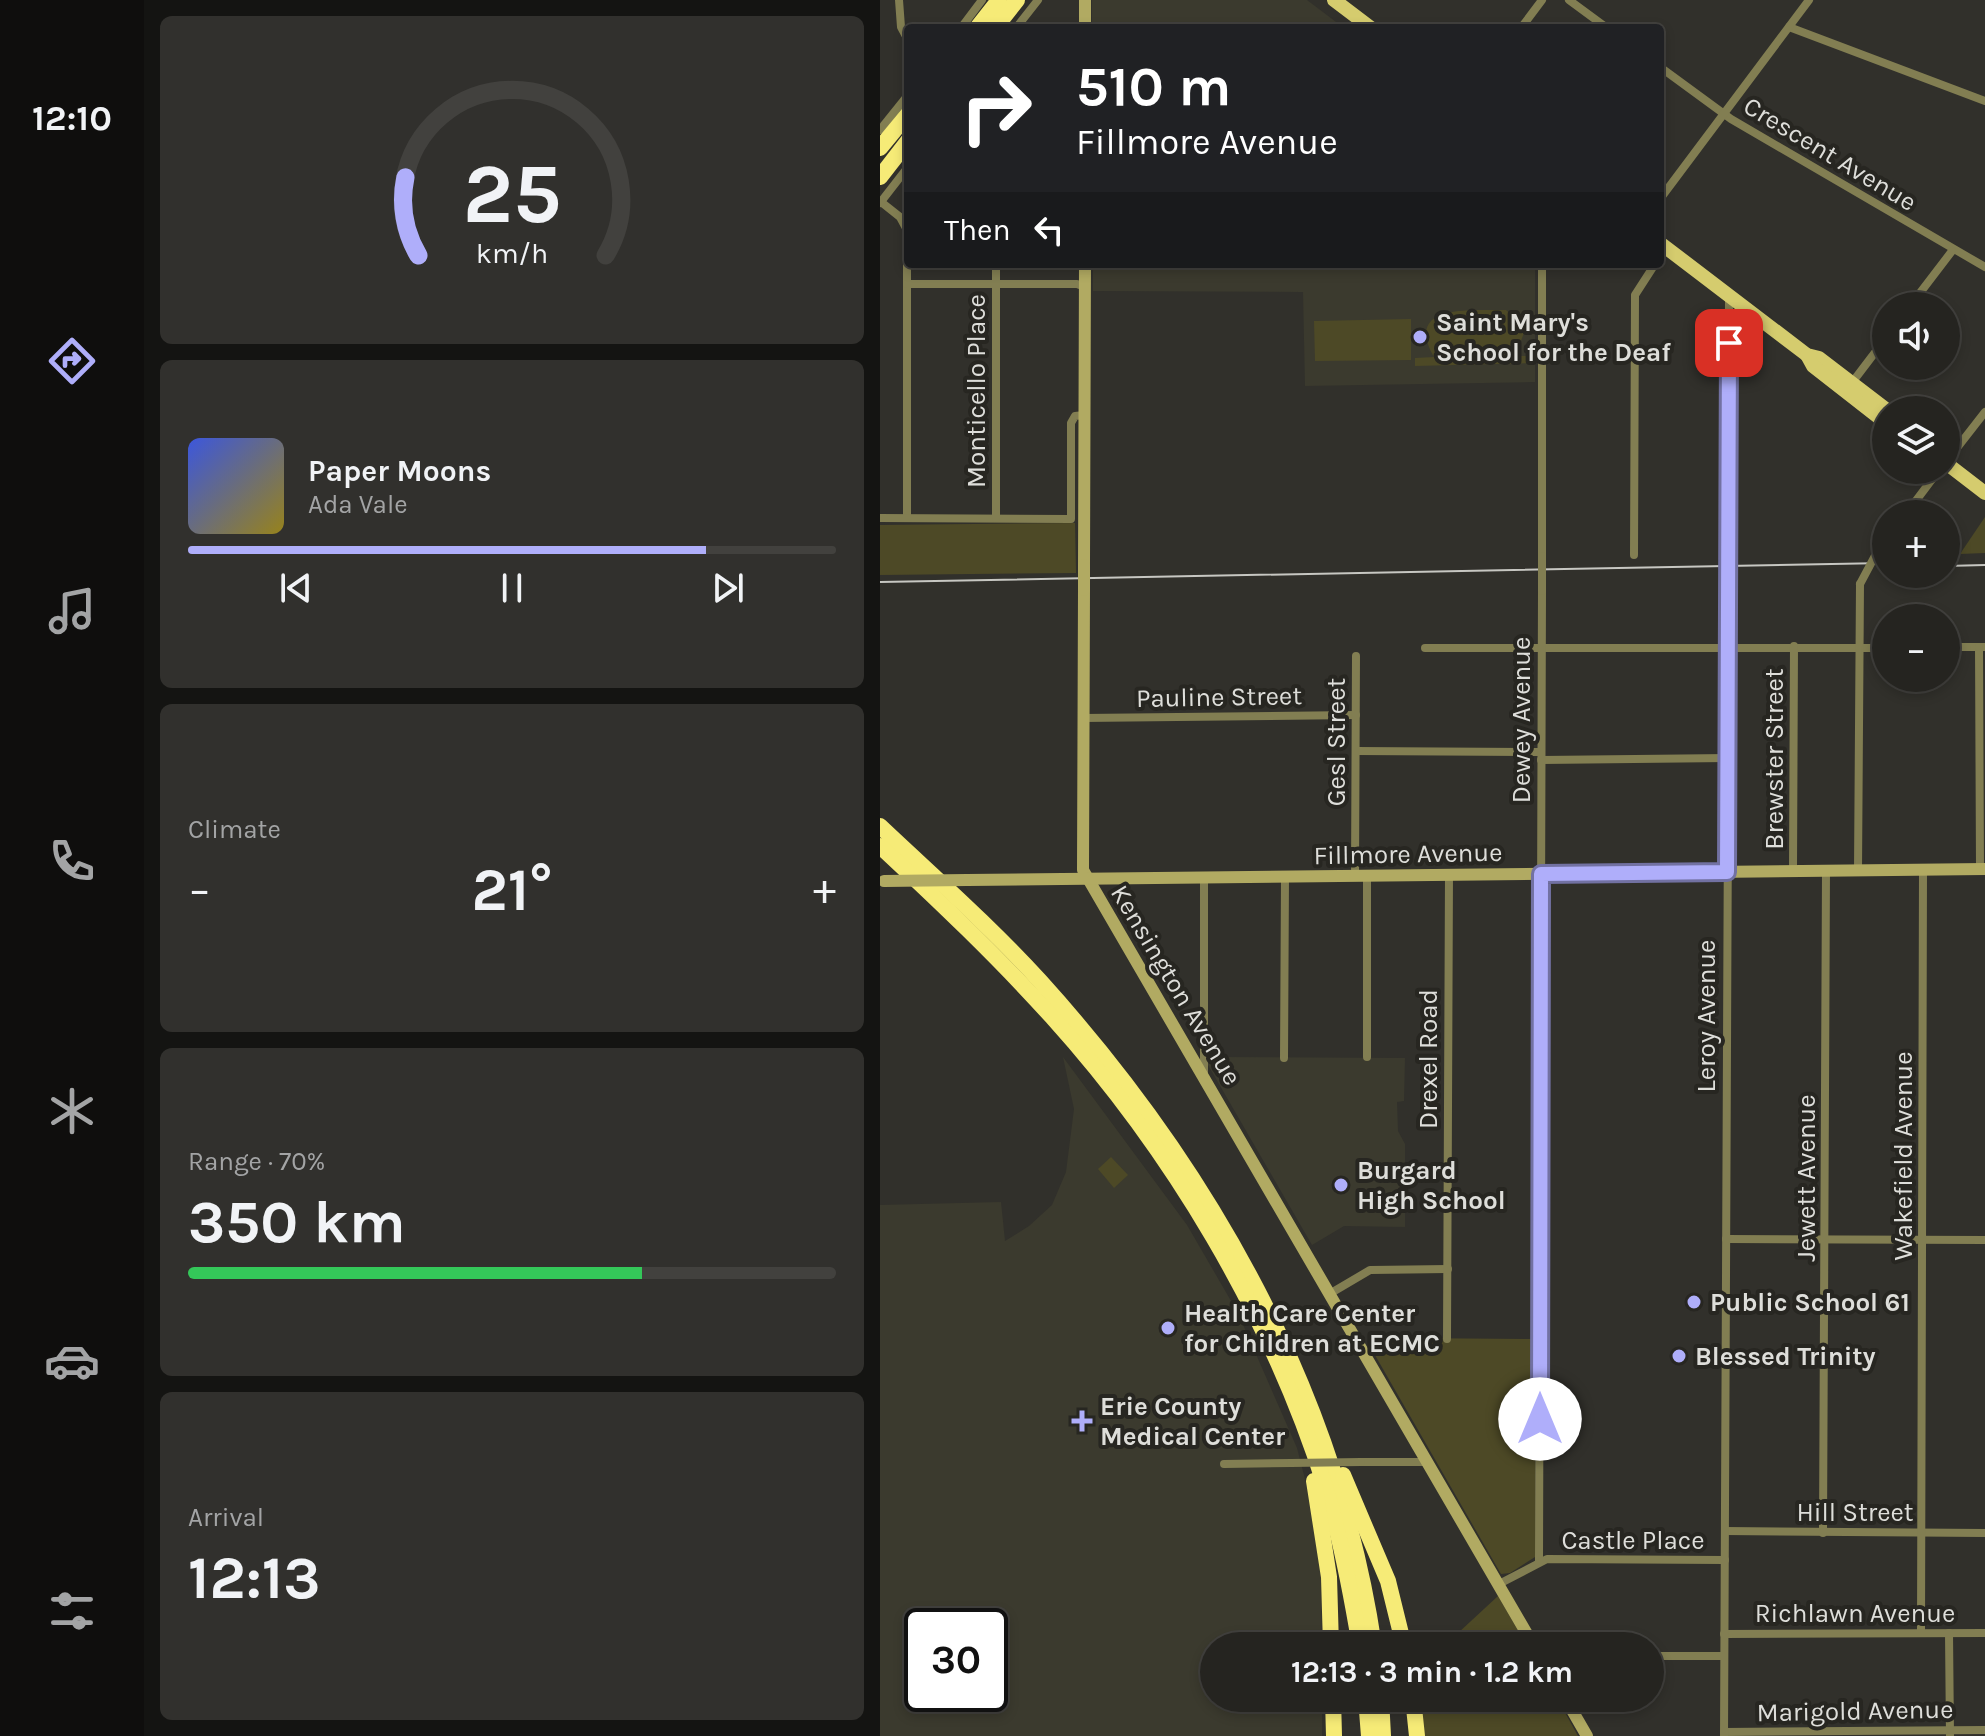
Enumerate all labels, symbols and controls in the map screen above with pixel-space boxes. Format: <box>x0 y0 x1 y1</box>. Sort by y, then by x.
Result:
text: 510 m <box>1076 54 1231 119</box>
icon: right <box>944 56 1048 160</box>
street label: Crescent Avenue <box>1738 90 1922 218</box>
text: 12:10 <box>32 97 112 139</box>
text: Fillmore Avenue <box>1076 121 1338 163</box>
text: 25 <box>463 146 561 243</box>
icon: left <box>1027 208 1071 252</box>
text: Then <box>944 212 1011 248</box>
text: km/h <box>476 237 548 270</box>
map controls <box>1872 292 1960 692</box>
button: sound <box>1872 292 1960 380</box>
street label: Monticello Place <box>961 294 992 488</box>
place label: Saint Mary's School for the Deaf <box>1436 307 1671 368</box>
pin <box>1695 309 1763 377</box>
icon: arrive <box>1707 321 1751 365</box>
marker: Saint Mary's School for the Deaf <box>1411 328 1429 346</box>
icon: directions <box>44 333 100 389</box>
button: layers <box>1872 396 1960 484</box>
text: Paper Moons <box>308 453 491 489</box>
text: Ada Vale <box>308 489 408 520</box>
button: + <box>1872 500 1960 588</box>
icon: previous <box>274 566 318 610</box>
icon: pause <box>490 566 534 610</box>
icon: next <box>706 566 750 610</box>
icon: music <box>44 583 100 639</box>
button: − <box>1872 604 1960 692</box>
street label: Dewey Avenue <box>1506 637 1537 803</box>
street label: Brewster Street <box>1759 668 1790 850</box>
street label: Gesl Street <box>1321 677 1352 806</box>
street label: Pauline Street <box>1136 680 1303 714</box>
text: Climate <box>188 814 281 845</box>
icon: phone <box>44 833 100 889</box>
street label: Fillmore Avenue <box>1313 837 1503 871</box>
text: 21° <box>472 855 553 925</box>
text: − <box>188 864 211 915</box>
text: + <box>813 864 836 915</box>
street label: Kensington Avenue <box>1104 879 1248 1091</box>
street label: Leroy Avenue <box>1691 940 1722 1092</box>
street label: Drexel Road <box>1413 989 1444 1129</box>
street label: Wakefield Avenue <box>1888 1051 1919 1261</box>
icon: climate <box>44 1083 100 1139</box>
street label: Jewett Avenue <box>1791 1094 1822 1262</box>
text: Range · 70% <box>188 1146 325 1177</box>
place label: Burgard High School <box>1357 1155 1506 1216</box>
marker: Burgard High School <box>1332 1176 1350 1194</box>
text: 350 km <box>188 1187 406 1257</box>
place label: Public School 61 <box>1710 1287 1910 1318</box>
marker: Public School 61 <box>1685 1293 1703 1311</box>
place label: Health Care Center for Children at ECMC <box>1184 1298 1440 1359</box>
marker: Health Care Center for Children at ECMC <box>1159 1319 1177 1337</box>
icon: car <box>44 1333 100 1389</box>
place label: Blessed Trinity <box>1695 1341 1876 1372</box>
marker: Blessed Trinity <box>1670 1347 1688 1365</box>
position arrow <box>1498 1377 1582 1461</box>
place label: Erie County Medical Center <box>1100 1391 1286 1452</box>
marker: Erie County Medical Center <box>1071 1410 1093 1432</box>
street label: Hill Street <box>1796 1497 1914 1528</box>
text: Arrival <box>188 1502 264 1533</box>
street label: Castle Place <box>1561 1525 1705 1556</box>
text: 12:13 <box>188 1543 321 1613</box>
icon: filters <box>44 1583 100 1639</box>
street label: Richlawn Avenue <box>1755 1598 1955 1629</box>
speed limit sign: 30 <box>904 1608 1008 1712</box>
text: 12:13 · 3 min · 1.2 km <box>1291 1654 1573 1690</box>
street label: Marigold Avenue <box>1756 1694 1954 1728</box>

